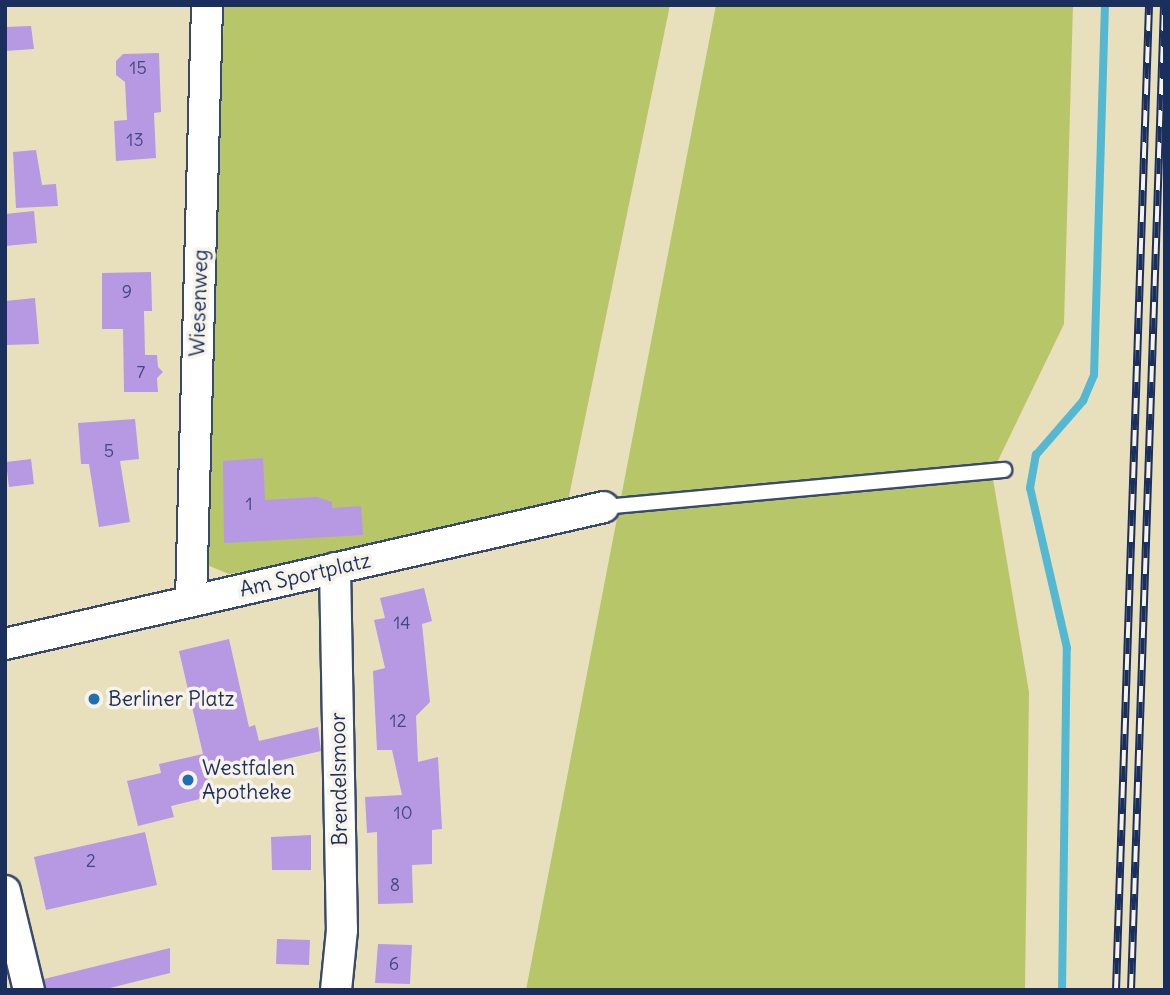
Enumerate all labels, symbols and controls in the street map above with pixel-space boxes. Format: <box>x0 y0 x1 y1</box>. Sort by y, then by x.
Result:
house number: 15 <box>129 57 147 79</box>
house number: 13 <box>126 129 144 151</box>
street label: Wiesenweg <box>185 249 213 357</box>
house number: 9 <box>122 281 132 303</box>
house number: 7 <box>137 361 145 383</box>
house number: 5 <box>104 440 114 462</box>
house number: 1 <box>245 493 253 515</box>
street label: Am Sportplatz <box>237 548 373 602</box>
house number: 14 <box>393 612 411 634</box>
place label: Berliner Platz <box>108 686 235 712</box>
marker: Berliner Platz <box>86 691 102 707</box>
house number: 12 <box>389 710 407 732</box>
street label: Brendelsmoor <box>325 712 353 846</box>
place label: Westfalen Apotheke <box>202 755 295 805</box>
marker: Westfalen Apotheke <box>180 772 196 788</box>
house number: 10 <box>394 802 412 824</box>
house number: 2 <box>86 850 96 872</box>
house number: 8 <box>390 874 400 896</box>
house number: 6 <box>389 953 399 975</box>

